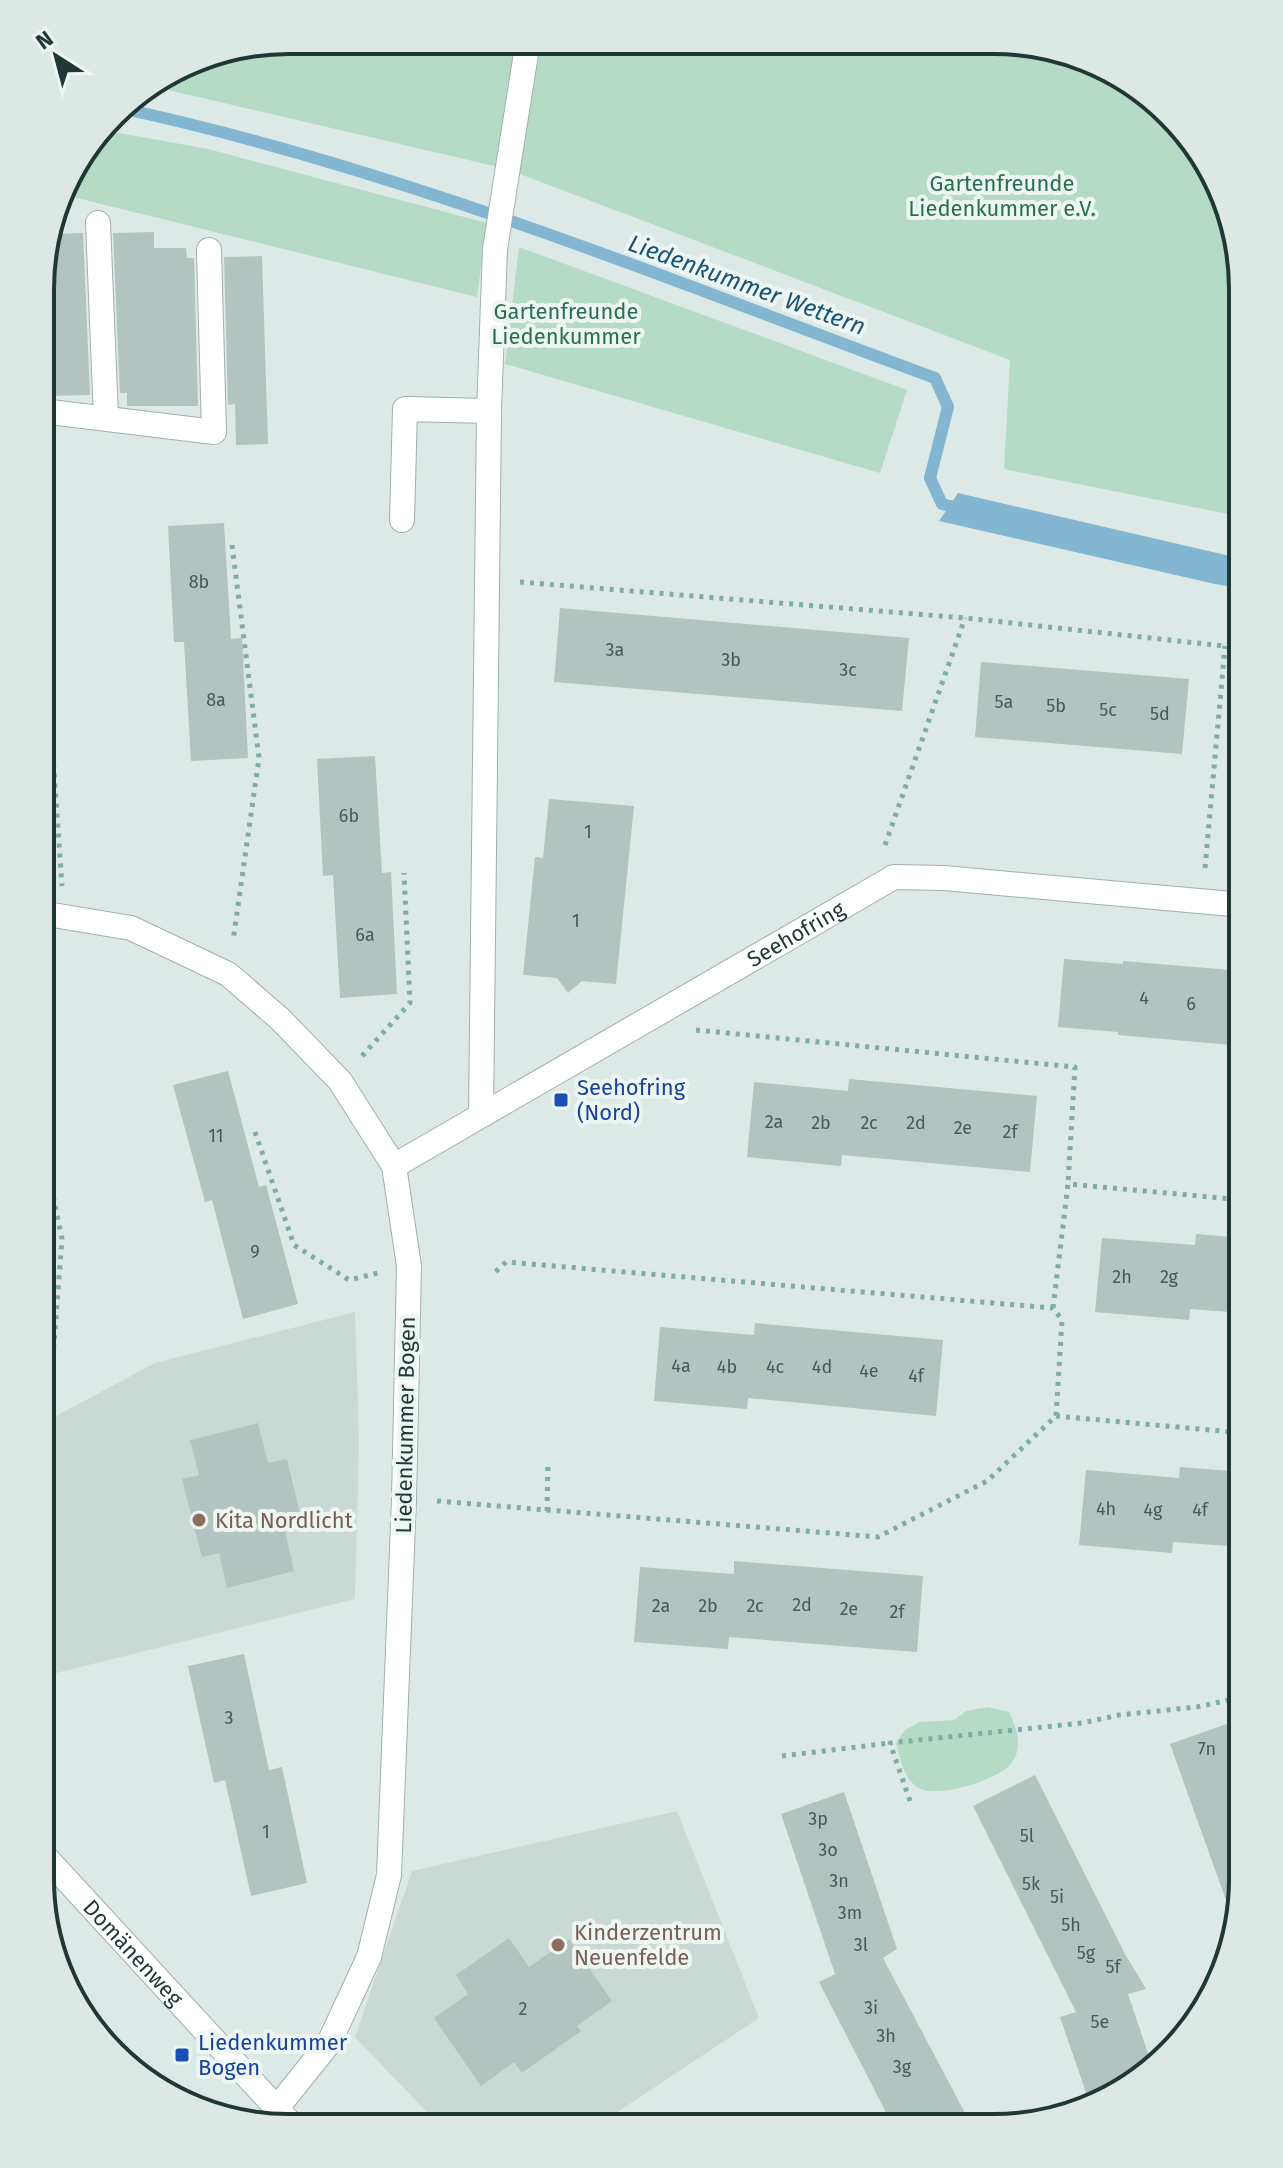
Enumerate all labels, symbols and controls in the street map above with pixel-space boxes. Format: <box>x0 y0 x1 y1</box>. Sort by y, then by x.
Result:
north arrow <box>16 16 96 96</box>
text: N <box>31 25 58 55</box>
park label: Gartenfreunde Liedenkummer e.V. <box>908 170 1096 222</box>
water label: Liedenkummer Wettern <box>625 229 869 341</box>
park label: Gartenfreunde Liedenkummer <box>491 298 641 350</box>
house number: 8b <box>189 571 209 593</box>
house number: 3a <box>606 639 624 661</box>
house number: 3b <box>721 649 741 671</box>
house number: 3c <box>839 659 857 681</box>
house number: 8a <box>206 689 226 711</box>
house number: 5a <box>995 691 1013 713</box>
house number: 5b <box>1046 695 1066 717</box>
house number: 5c <box>1099 699 1117 721</box>
house number: 5d <box>1150 703 1170 725</box>
house number: 6b <box>339 805 359 827</box>
house number: 1 <box>584 821 592 843</box>
street label: Seehofring <box>742 895 850 973</box>
house number: 1 <box>572 910 580 932</box>
house number: 6a <box>355 924 375 946</box>
house number: 4 <box>1139 987 1149 1009</box>
house number: 6 <box>1186 993 1196 1015</box>
place label: Seehofring (Nord) <box>577 1074 686 1126</box>
marker: Seehofring (Nord) <box>552 1091 570 1109</box>
house number: 2a <box>765 1111 783 1133</box>
house number: 2b <box>811 1112 831 1134</box>
house number: 2c <box>860 1112 878 1134</box>
house number: 2d <box>906 1112 926 1134</box>
house number: 2e <box>954 1117 972 1139</box>
house number: 2f <box>1003 1121 1019 1143</box>
house number: 11 <box>208 1125 224 1147</box>
house number: 9 <box>250 1241 260 1263</box>
house number: 2h <box>1112 1266 1132 1288</box>
house number: 2g <box>1160 1266 1179 1288</box>
street label: Liedenkummer Bogen <box>390 1316 421 1534</box>
house number: 4a <box>671 1355 691 1377</box>
house number: 4b <box>717 1356 737 1378</box>
house number: 4c <box>766 1356 784 1378</box>
house number: 4d <box>812 1356 832 1378</box>
house number: 4e <box>859 1360 879 1382</box>
house number: 4f <box>908 1365 926 1387</box>
house number: 4h <box>1096 1498 1116 1520</box>
house number: 4g <box>1144 1499 1163 1521</box>
house number: 4f <box>1192 1499 1210 1521</box>
place label: Kita Nordlicht <box>215 1507 353 1534</box>
marker: Kita Nordlicht <box>190 1511 208 1529</box>
house number: 2d <box>792 1594 812 1616</box>
house number: 2a <box>652 1595 670 1617</box>
house number: 2b <box>698 1595 718 1617</box>
house number: 2c <box>746 1595 764 1617</box>
house number: 2e <box>840 1598 858 1620</box>
house number: 2f <box>890 1601 906 1623</box>
house number: 3 <box>225 1707 233 1729</box>
house number: 7n <box>1198 1738 1216 1760</box>
house number: 3p <box>808 1808 828 1830</box>
house number: 1 <box>262 1821 270 1843</box>
house number: 5l <box>1020 1825 1034 1847</box>
house number: 3o <box>818 1839 838 1861</box>
house number: 3n <box>829 1870 849 1892</box>
house number: 5k <box>1022 1873 1041 1895</box>
house number: 5i <box>1050 1886 1064 1908</box>
street label: Domänenweg <box>77 1894 189 2012</box>
house number: 3m <box>838 1902 862 1924</box>
house number: 5h <box>1061 1914 1081 1936</box>
place label: Kinderzentrum Neuenfelde <box>574 1919 722 1971</box>
house number: 3l <box>854 1934 868 1956</box>
marker: Kinderzentrum Neuenfelde <box>549 1936 567 1954</box>
house number: 5g <box>1077 1942 1096 1964</box>
house number: 5f <box>1105 1956 1122 1978</box>
house number: 3i <box>864 1997 878 2019</box>
house number: 2 <box>519 1998 528 2020</box>
house number: 5e <box>1091 2011 1109 2033</box>
house number: 3h <box>876 2025 896 2047</box>
place label: Liedenkummer Bogen <box>198 2029 348 2081</box>
marker: Liedenkummer Bogen <box>173 2046 191 2064</box>
house number: 3g <box>893 2056 912 2078</box>

